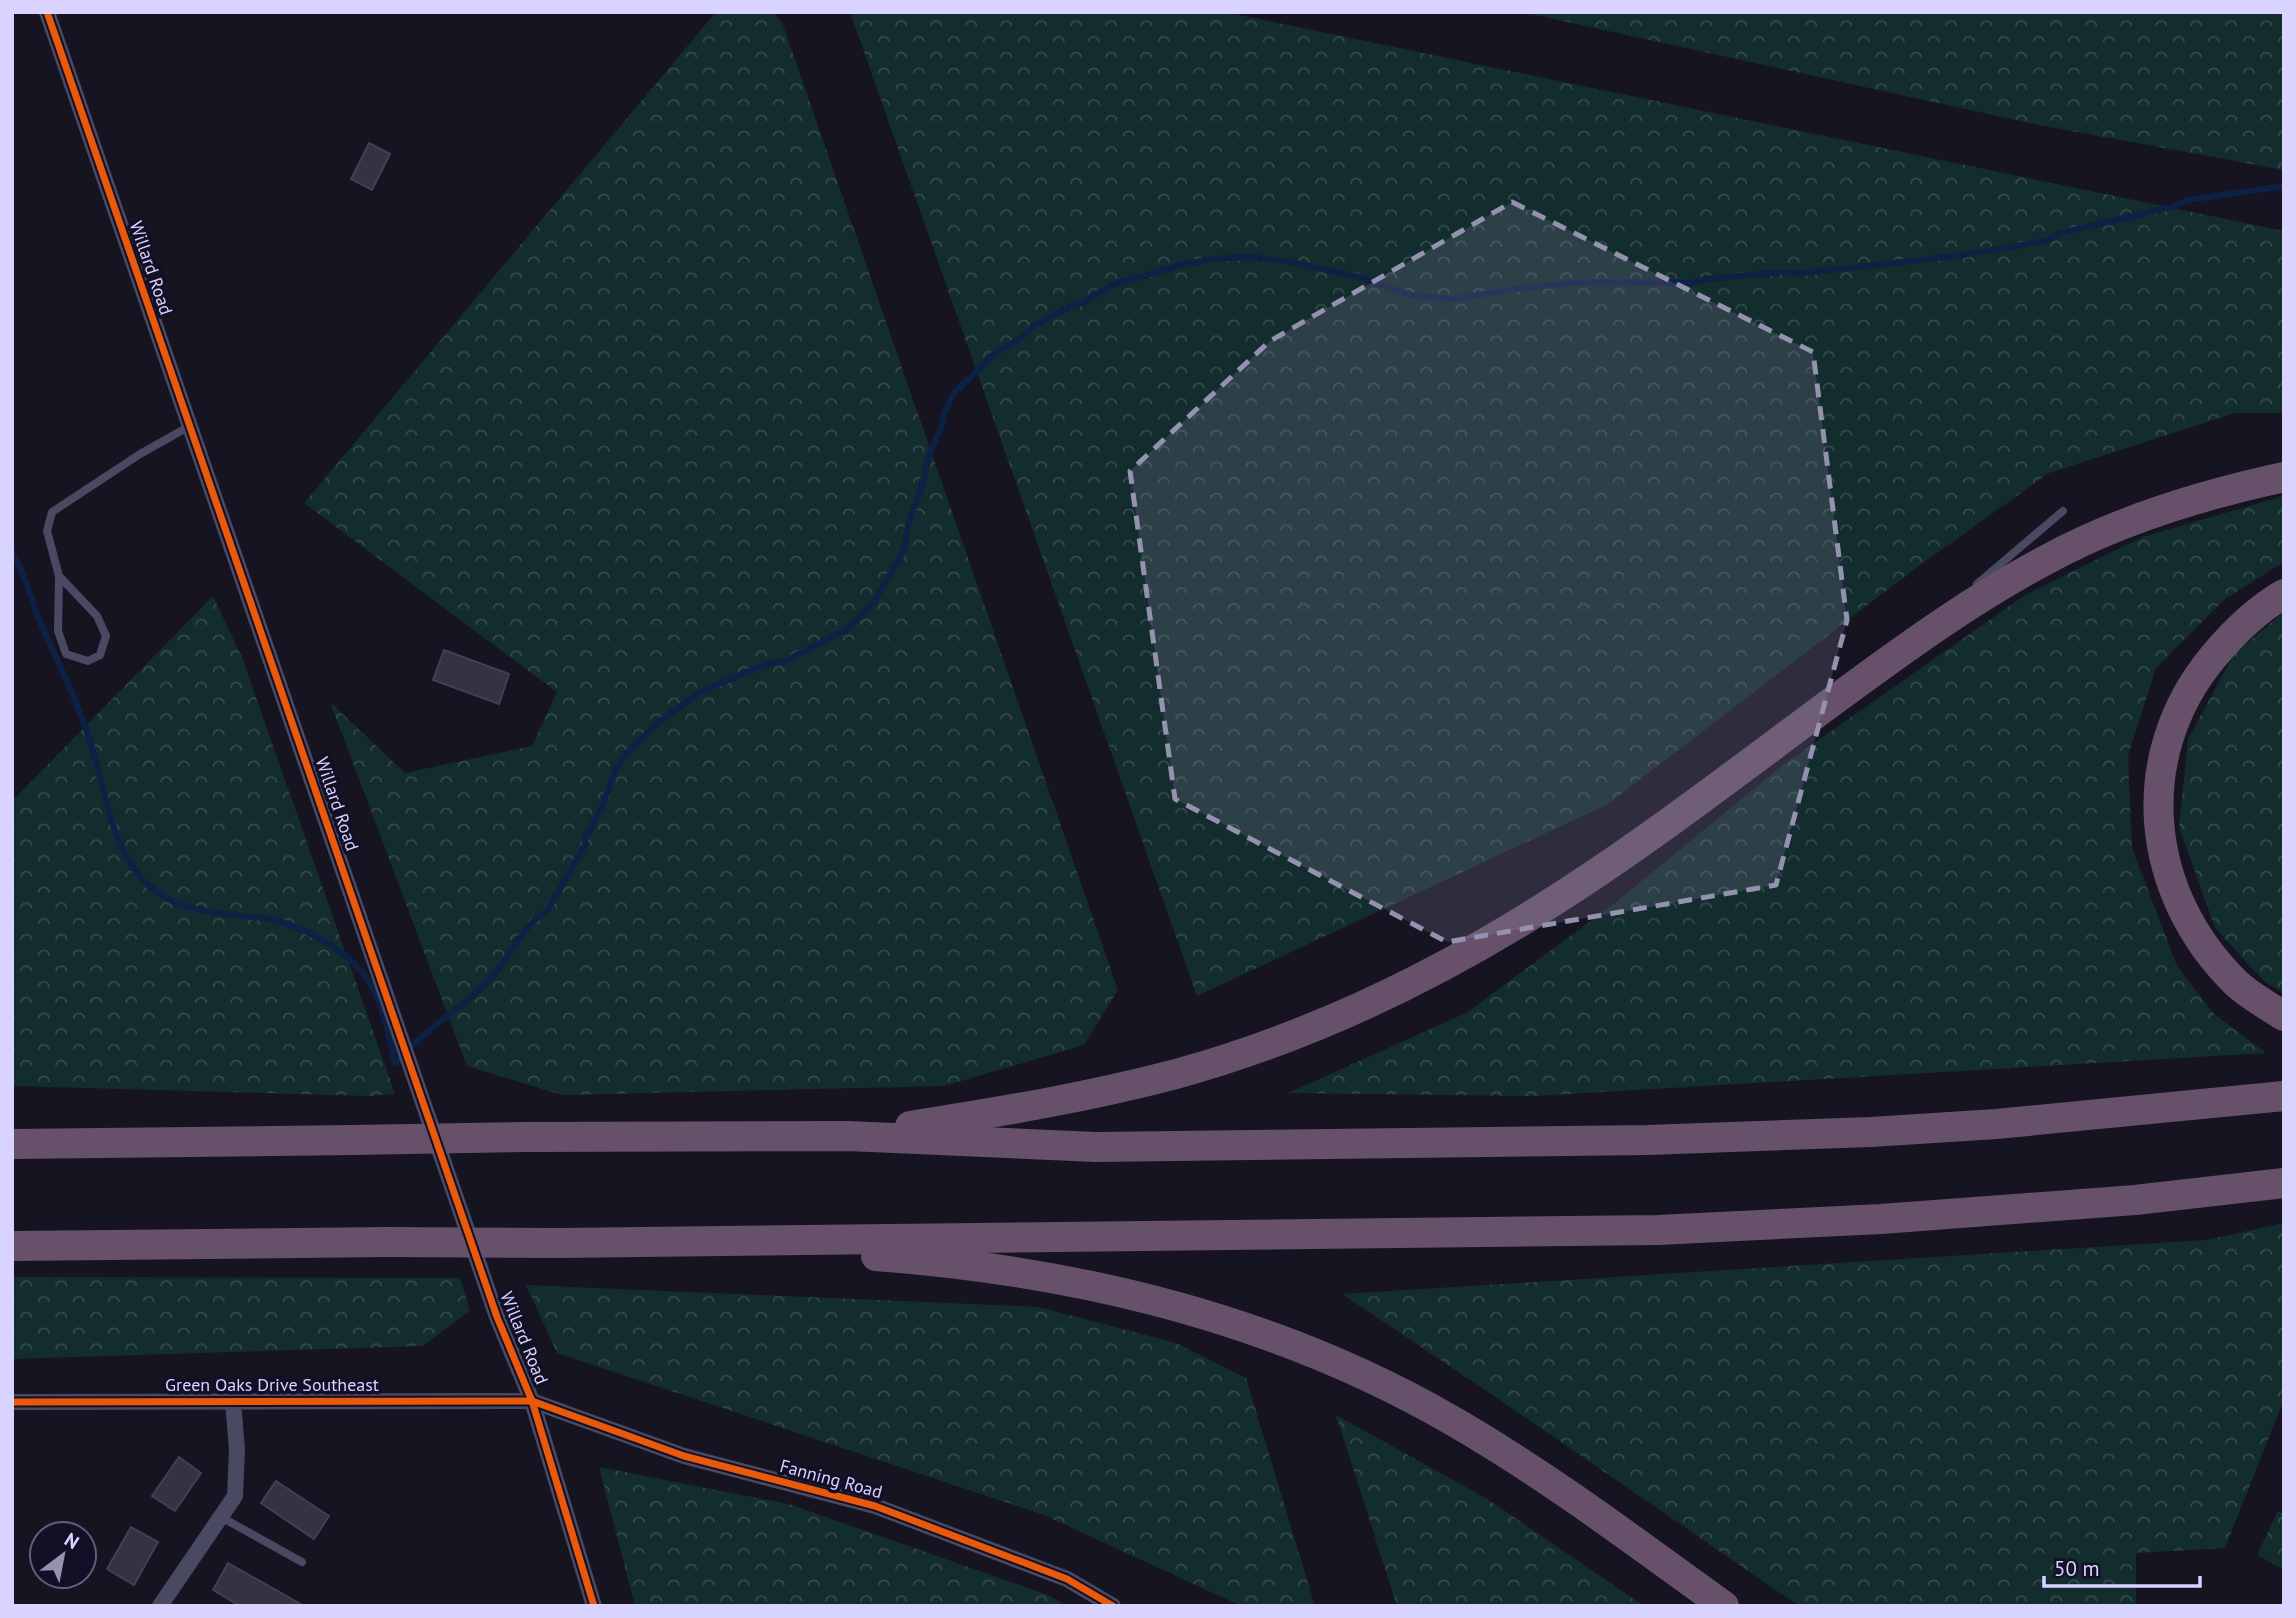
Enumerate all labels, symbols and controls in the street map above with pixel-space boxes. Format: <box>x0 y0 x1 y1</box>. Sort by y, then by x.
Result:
street label: Willard Road <box>125 218 178 318</box>
street label: Willard Road <box>311 754 364 854</box>
street label: Willard Road <box>495 1288 553 1388</box>
street label: Green Oaks Drive Southeast <box>165 1373 379 1396</box>
street label: Fanning Road <box>777 1454 885 1503</box>
north arrow <box>28 1520 98 1590</box>
text: N <box>60 1527 84 1554</box>
scale bar <box>2044 1544 2200 1588</box>
text: 50 m <box>2054 1555 2100 1582</box>

